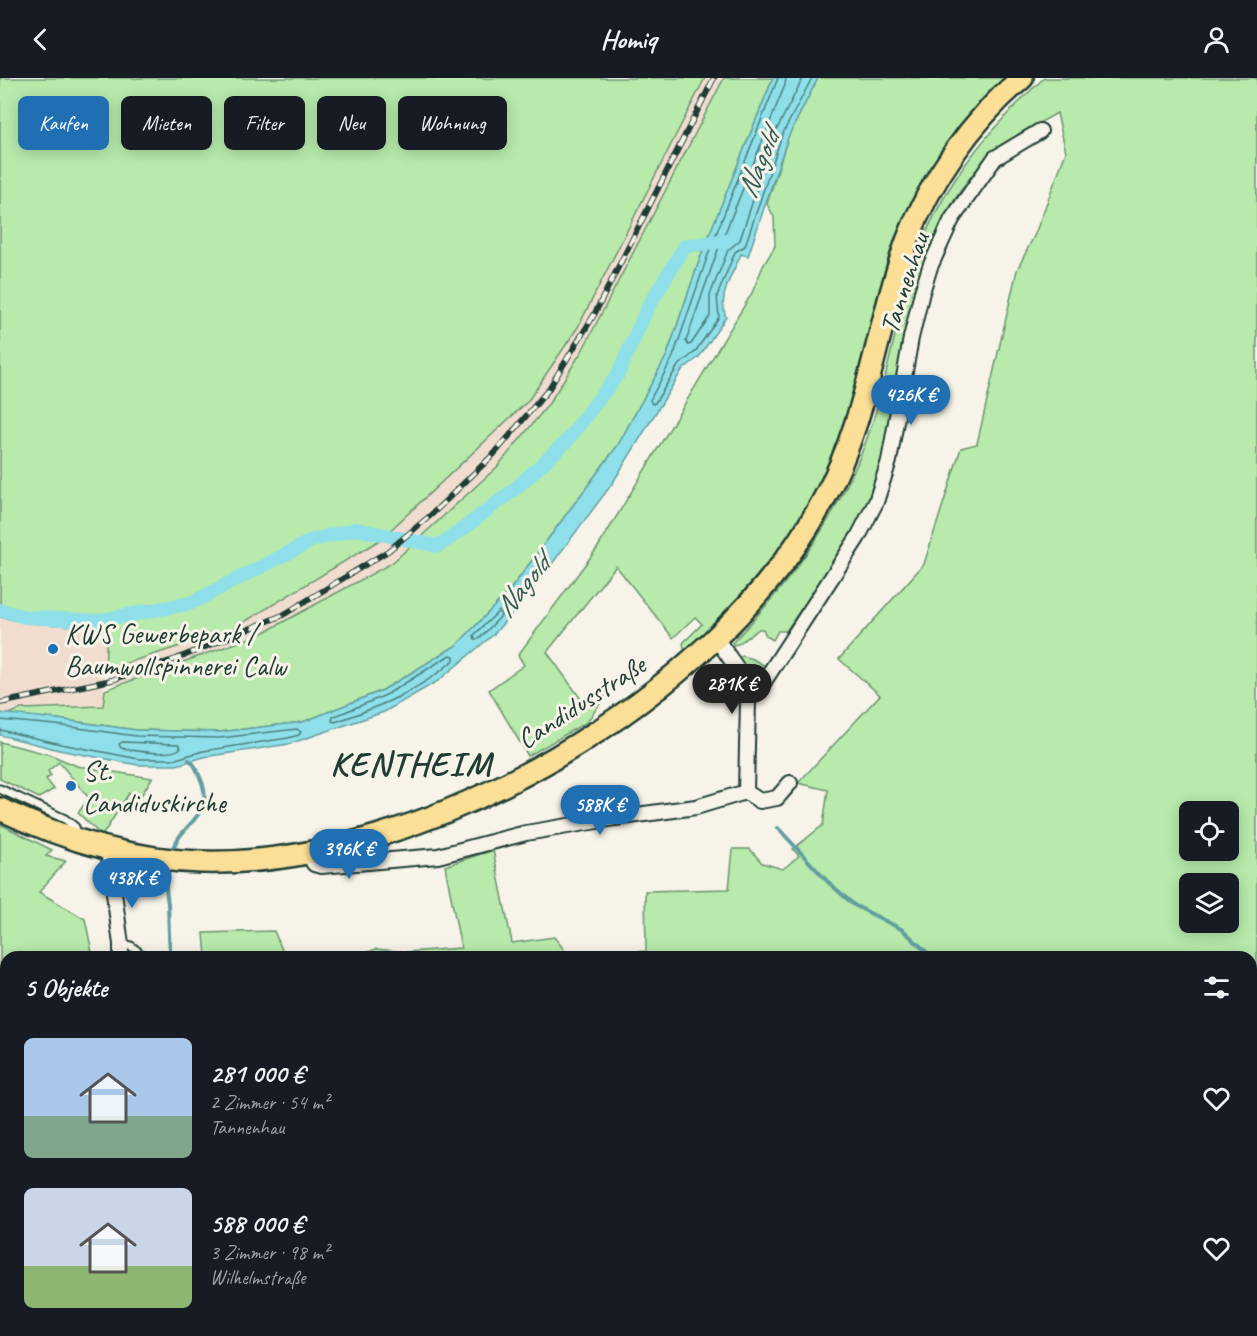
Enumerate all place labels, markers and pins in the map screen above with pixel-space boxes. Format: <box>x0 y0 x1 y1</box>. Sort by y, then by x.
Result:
pin: 426K € <box>862 375 960 426</box>
place label: KWS Gewerbepark / Baumwollspinnerei Calw <box>65 616 289 683</box>
marker: KWS Gewerbepark / Baumwollspinnerei Calw <box>46 642 60 656</box>
pin: 281K € <box>683 664 781 715</box>
place label: St. Candiduskirche <box>83 753 227 820</box>
marker: St. Candiduskirche <box>64 779 78 793</box>
pin: 588K € <box>551 785 649 836</box>
pin: 396K € <box>300 829 398 880</box>
pin: 438K € <box>83 858 181 909</box>

